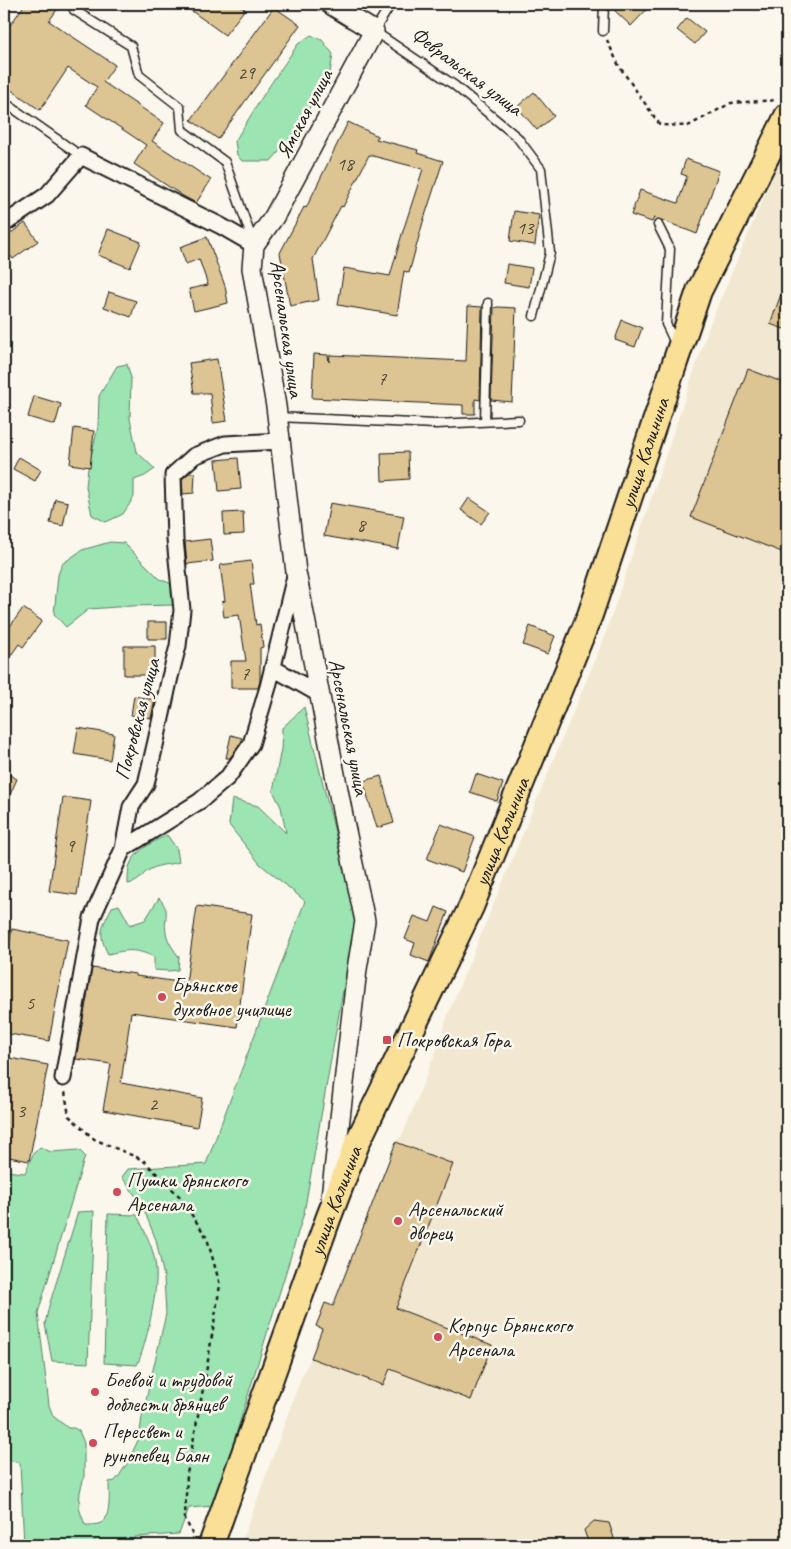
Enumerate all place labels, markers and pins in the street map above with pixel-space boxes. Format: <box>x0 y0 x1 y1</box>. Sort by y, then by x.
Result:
place label: Брянское духовное училище <box>172 972 292 1022</box>
marker: Брянское духовное училище <box>156 991 168 1003</box>
place label: Покровская Гора <box>397 1027 513 1053</box>
marker: Покровская Гора <box>381 1034 393 1046</box>
place label: Пушки брянского Арсенала <box>127 1167 250 1217</box>
marker: Пушки брянского Арсенала <box>111 1186 123 1198</box>
place label: Арсенальский дворец <box>408 1196 504 1246</box>
marker: Арсенальский дворец <box>392 1215 404 1227</box>
place label: Корпус Брянского Арсенала <box>448 1312 575 1362</box>
marker: Корпус Брянского Арсенала <box>432 1331 444 1343</box>
place label: Боевой и трудовой доблести брянцев <box>105 1367 233 1417</box>
marker: Боевой и трудовой доблести брянцев <box>89 1386 101 1398</box>
place label: Пересвет и рунопевец Баян <box>103 1418 210 1468</box>
marker: Пересвет и рунопевец Баян <box>87 1437 99 1449</box>

